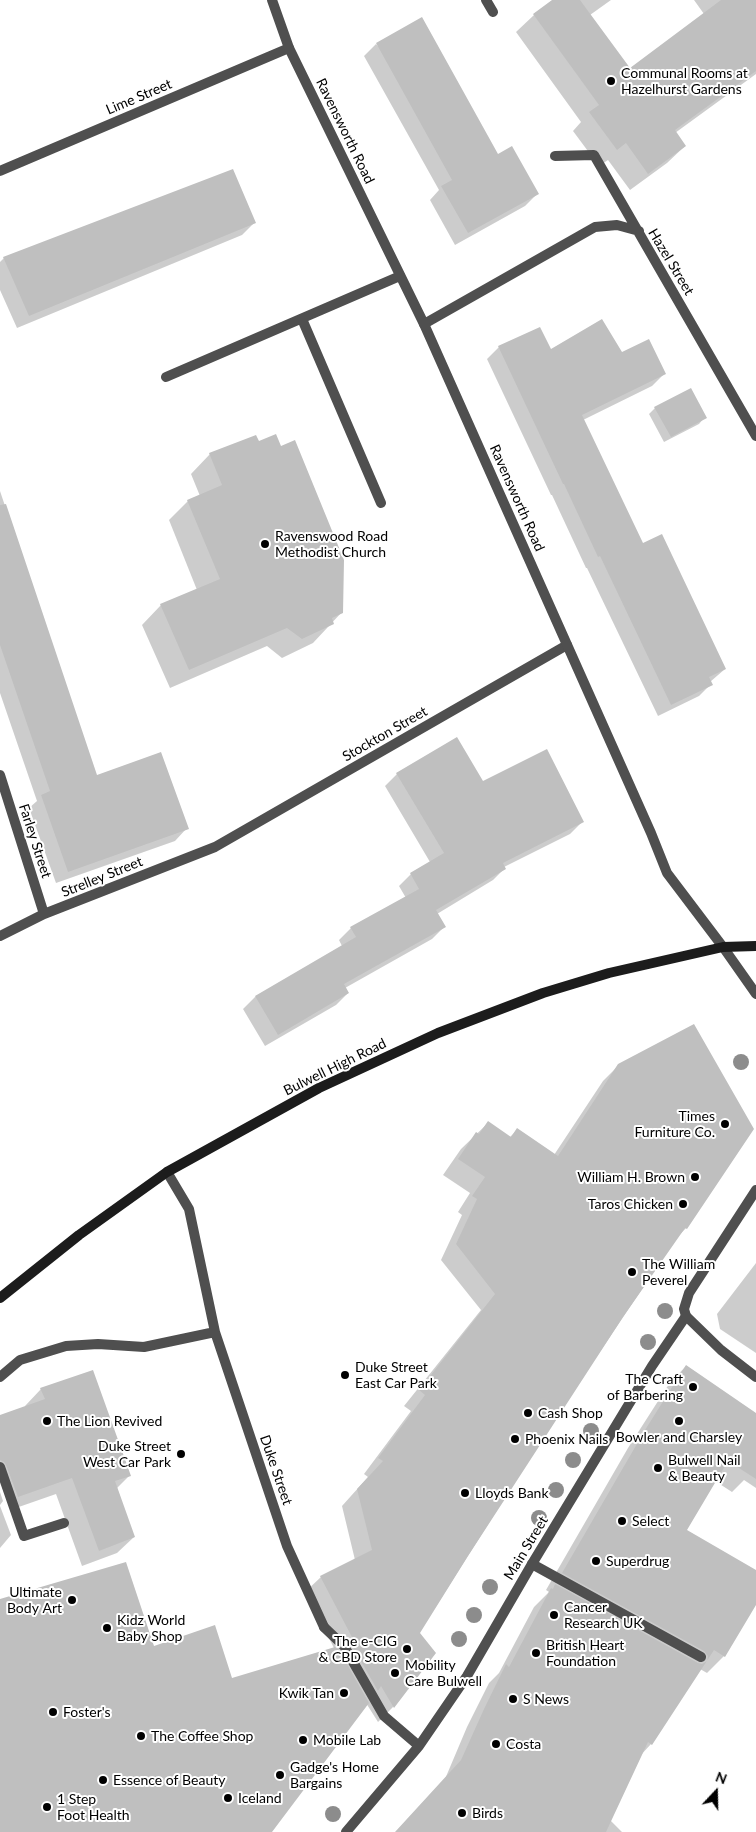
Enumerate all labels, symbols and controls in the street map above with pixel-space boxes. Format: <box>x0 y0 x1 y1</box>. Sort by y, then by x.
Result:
place label: Communal Rooms at Hazelhurst Gardens <box>621 65 748 98</box>
marker: Communal Rooms at Hazelhurst Gardens <box>605 75 617 87</box>
street label: Lime Street <box>104 76 174 118</box>
street label: Ravensworth Road <box>312 76 378 186</box>
street label: Hazel Street <box>645 226 697 298</box>
street label: Ravensworth Road <box>486 442 548 554</box>
place label: Ravenswood Road Methodist Church <box>275 528 388 560</box>
marker: Ravenswood Road Methodist Church <box>259 538 271 550</box>
street label: Stockton Street <box>340 703 430 765</box>
street label: Farley Street <box>15 802 55 880</box>
street label: Strelley Street <box>59 853 145 901</box>
street label: Bulwell High Road <box>281 1035 389 1099</box>
place label: Times Furniture Co. <box>634 1108 715 1140</box>
marker: Times Furniture Co. <box>719 1118 731 1130</box>
place label: William H. Brown <box>577 1169 685 1185</box>
marker: William H. Brown <box>689 1171 701 1183</box>
place label: Taros Chicken <box>588 1196 673 1212</box>
marker: Taros Chicken <box>677 1198 689 1210</box>
place label: The William Peverel <box>642 1256 715 1288</box>
marker: The William Peverel <box>626 1266 638 1278</box>
place label: Duke Street East Car Park <box>355 1359 437 1391</box>
marker: Duke Street East Car Park <box>339 1369 351 1381</box>
place label: The Craft of Barbering <box>607 1371 683 1404</box>
marker: The Craft of Barbering <box>687 1381 699 1393</box>
place label: Cash Shop <box>538 1405 603 1421</box>
marker: Cash Shop <box>522 1407 534 1419</box>
place label: The Lion Revived <box>57 1413 162 1429</box>
marker: The Lion Revived <box>41 1415 53 1427</box>
marker: Bowler and Charsley <box>673 1415 685 1427</box>
place label: Bowler and Charsley <box>616 1429 742 1445</box>
place label: Phoenix Nails <box>525 1431 608 1447</box>
street label: Duke Street <box>256 1433 296 1507</box>
marker: Phoenix Nails <box>509 1433 521 1445</box>
place label: Duke Street West Car Park <box>83 1438 171 1470</box>
marker: Duke Street West Car Park <box>175 1448 187 1460</box>
place label: Bulwell Nail & Beauty <box>668 1452 741 1484</box>
marker: Bulwell Nail & Beauty <box>652 1462 664 1474</box>
place label: Lloyds Bank <box>475 1485 549 1501</box>
marker: Lloyds Bank <box>459 1487 471 1499</box>
street label: Main Street <box>500 1513 552 1583</box>
place label: Select <box>632 1513 669 1529</box>
marker: Select <box>616 1515 628 1527</box>
place label: Superdrug <box>606 1553 669 1569</box>
marker: Superdrug <box>590 1555 602 1567</box>
place label: Ultimate Body Art <box>7 1584 62 1616</box>
marker: Ultimate Body Art <box>66 1594 78 1606</box>
place label: Cancer Research UK <box>564 1599 643 1631</box>
marker: Cancer Research UK <box>548 1609 560 1621</box>
place label: Kidz World Baby Shop <box>117 1612 185 1644</box>
marker: Kidz World Baby Shop <box>101 1622 113 1634</box>
place label: The e-CIG & CBD Store <box>318 1633 397 1665</box>
place label: British Heart Foundation <box>546 1637 624 1670</box>
marker: The e-CIG & CBD Store <box>401 1643 413 1655</box>
marker: British Heart Foundation <box>530 1647 542 1659</box>
place label: Mobility Care Bulwell <box>405 1657 482 1690</box>
marker: Mobility Care Bulwell <box>389 1667 401 1679</box>
place label: Kwik Tan <box>279 1685 334 1701</box>
marker: Kwik Tan <box>338 1687 350 1699</box>
place label: S News <box>523 1691 569 1707</box>
marker: S News <box>507 1693 519 1705</box>
place label: Foster's <box>63 1704 111 1720</box>
marker: Foster's <box>47 1706 59 1718</box>
place label: The Coffee Shop <box>151 1728 253 1744</box>
marker: The Coffee Shop <box>135 1730 147 1742</box>
place label: Mobile Lab <box>313 1732 381 1748</box>
marker: Mobile Lab <box>297 1734 309 1746</box>
place label: Costa <box>506 1736 541 1752</box>
marker: Costa <box>490 1738 502 1750</box>
place label: Gadge's Home Bargains <box>290 1759 379 1791</box>
north arrow <box>691 1767 741 1817</box>
text: N <box>713 1768 730 1787</box>
marker: Gadge's Home Bargains <box>274 1769 286 1781</box>
place label: Essence of Beauty <box>113 1772 225 1788</box>
marker: Essence of Beauty <box>97 1774 109 1786</box>
place label: Iceland <box>238 1790 282 1806</box>
place label: 1 Step Foot Health <box>57 1791 130 1824</box>
marker: Iceland <box>222 1792 234 1804</box>
marker: 1 Step Foot Health <box>41 1801 53 1813</box>
place label: Birds <box>472 1805 503 1821</box>
marker: Birds <box>456 1807 468 1819</box>

